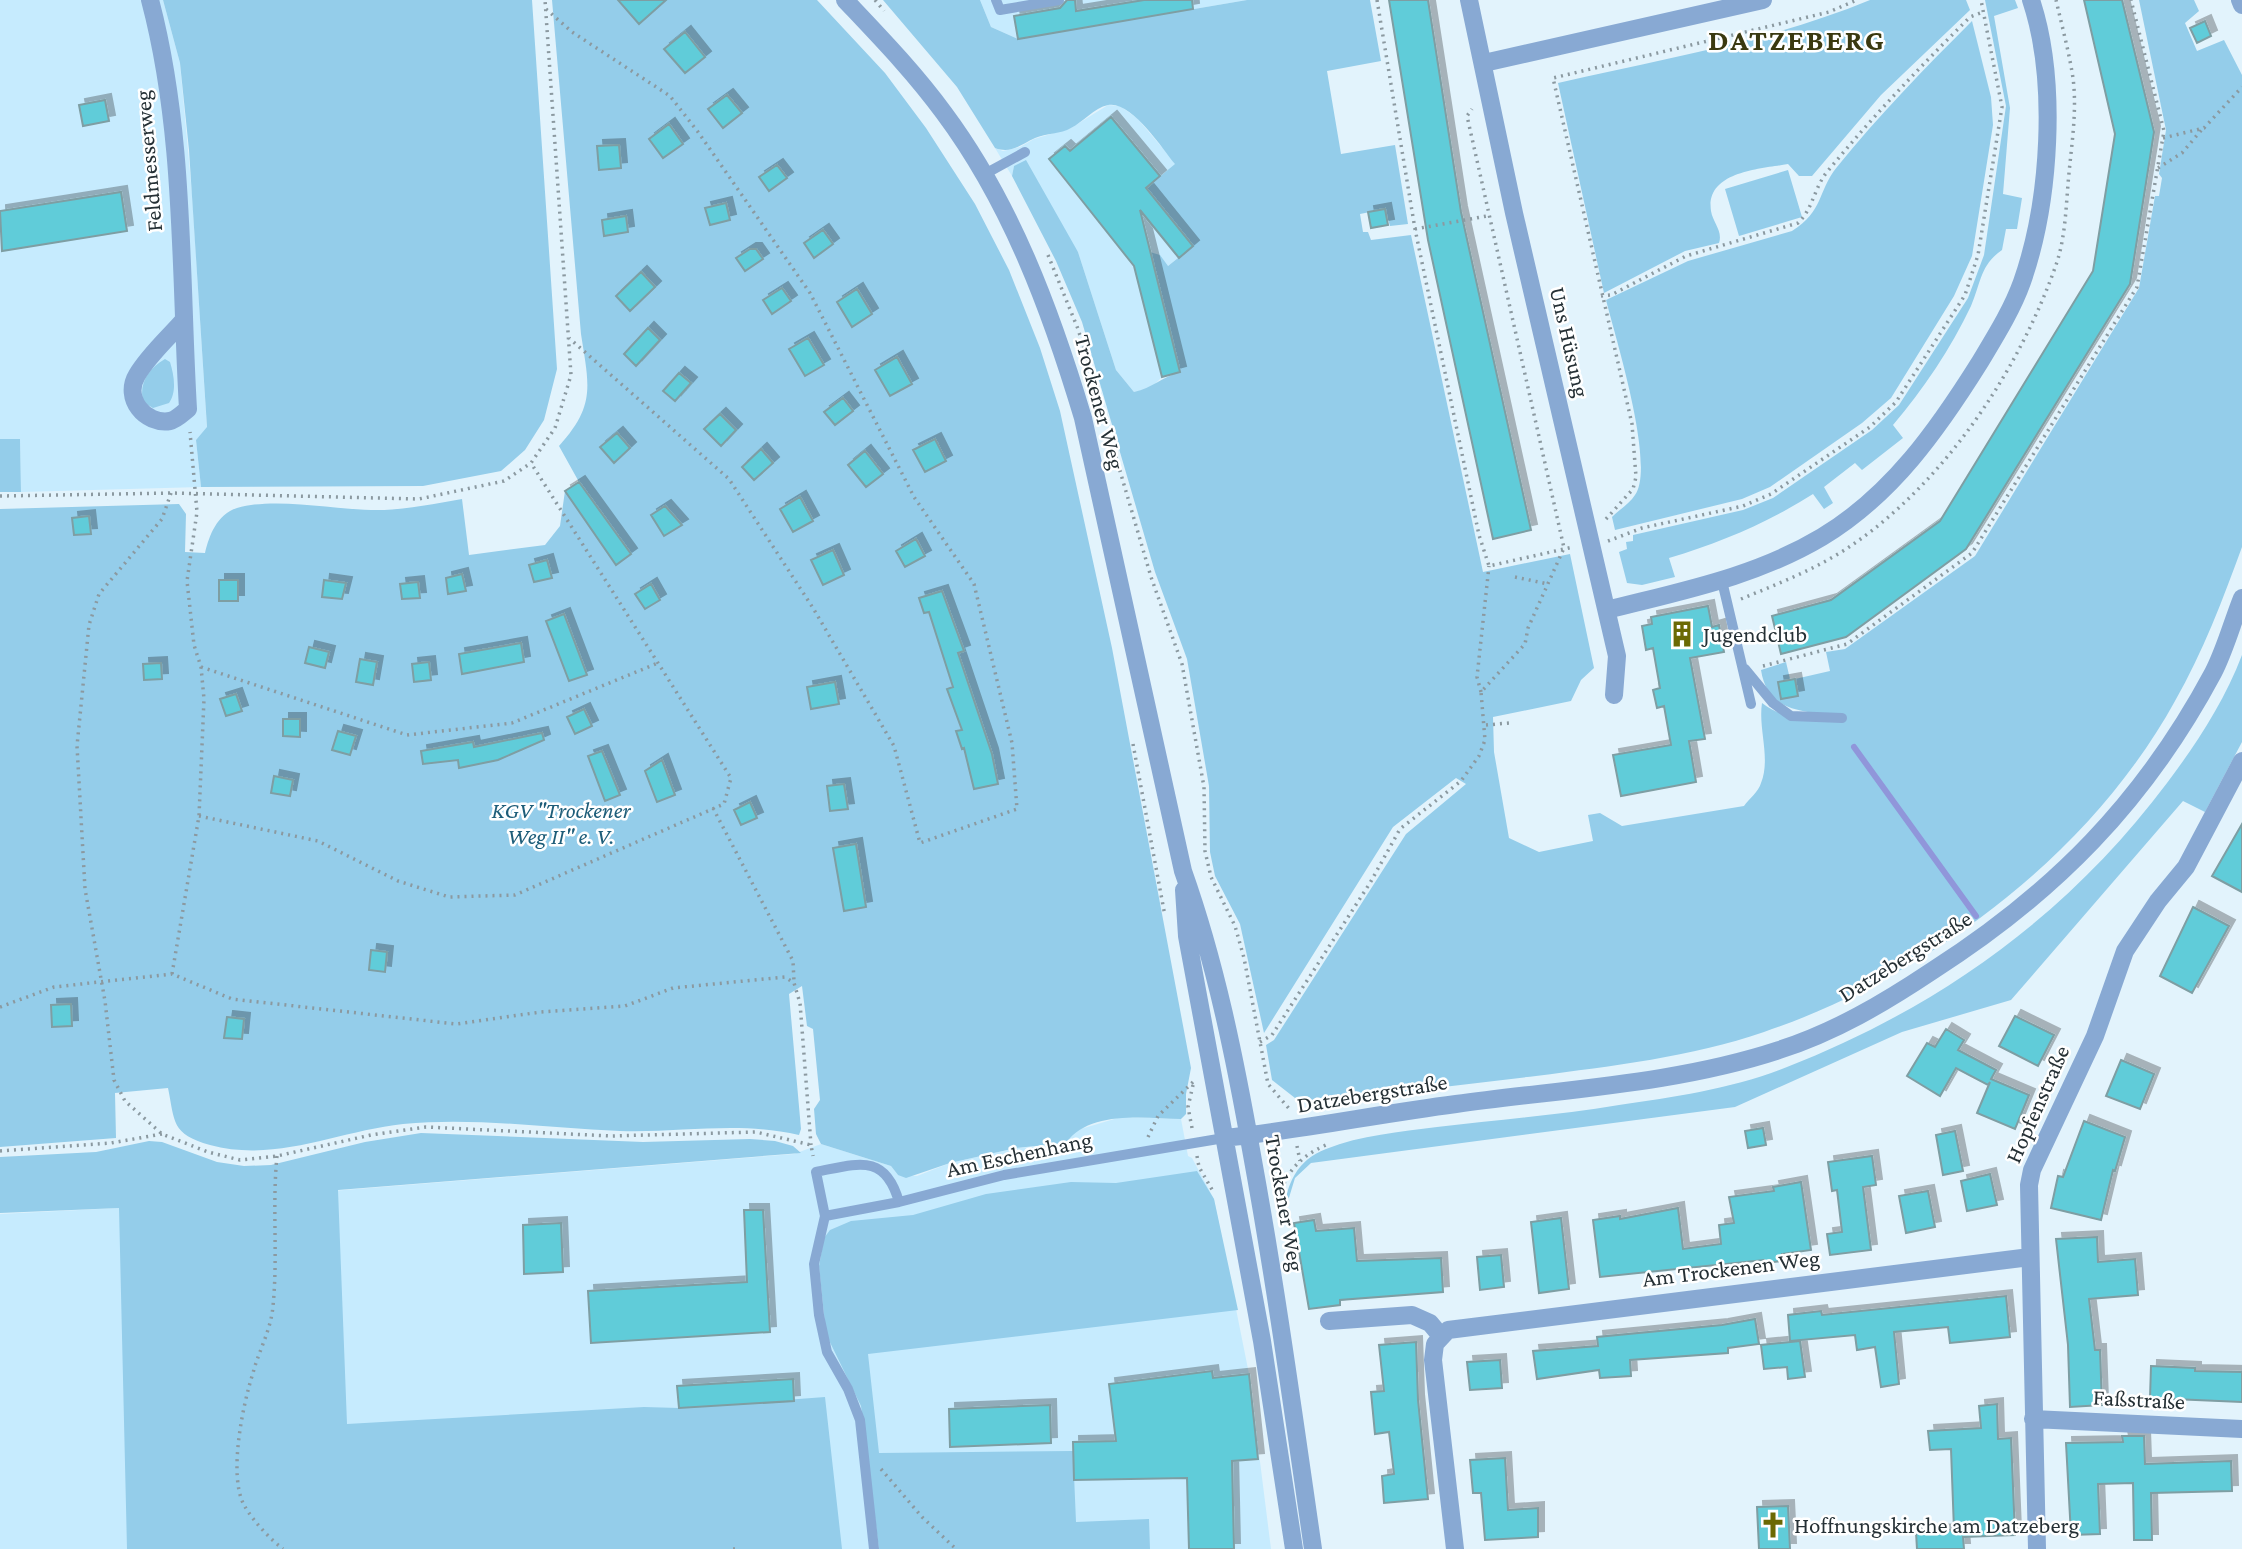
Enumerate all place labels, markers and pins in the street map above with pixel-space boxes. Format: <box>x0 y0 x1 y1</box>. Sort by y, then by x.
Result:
building icon: Jugendclub <box>1667 619 1697 649</box>
place label: Jugendclub <box>1701 621 1807 647</box>
church icon: Hoffnungskirche am Datzeberg <box>1758 1510 1788 1540</box>
place label: Hoffnungskirche am Datzeberg <box>1794 1512 2079 1538</box>

